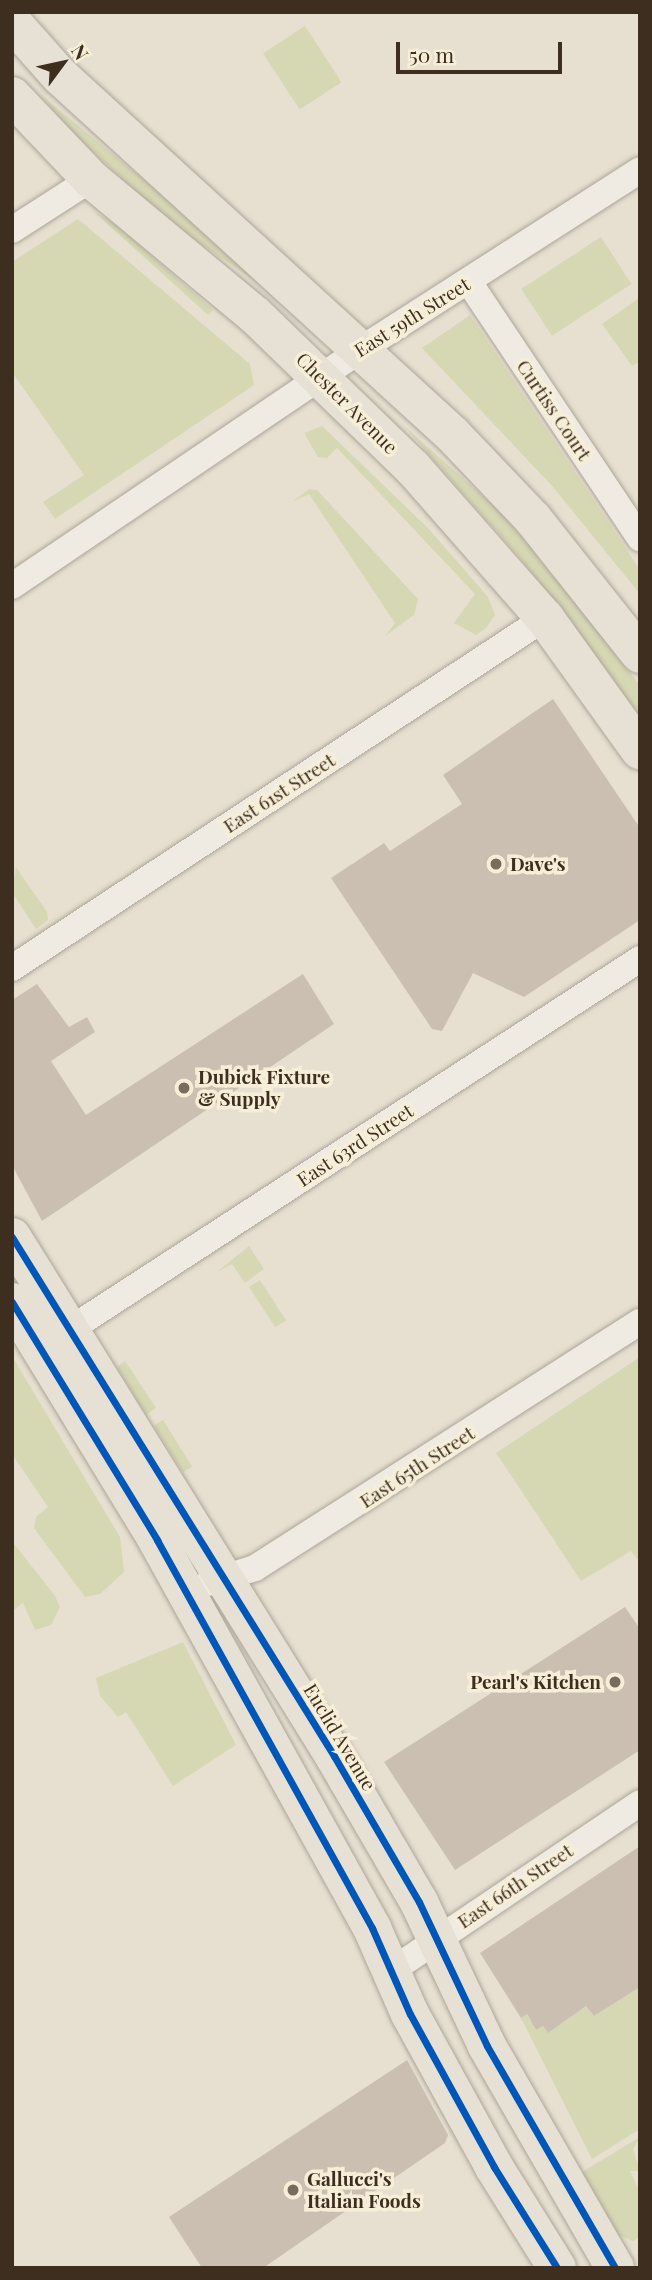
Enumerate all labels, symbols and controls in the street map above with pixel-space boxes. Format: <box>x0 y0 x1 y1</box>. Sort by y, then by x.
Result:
north arrow <box>28 28 98 98</box>
scale bar <box>400 28 566 72</box>
text: N <box>66 39 95 64</box>
text: 50 m <box>409 40 454 68</box>
street label: East 59th Street <box>350 272 474 362</box>
street label: Chester Avenue <box>291 347 403 459</box>
street label: Curtiss Court <box>512 355 596 465</box>
street label: East 61st Street <box>219 748 339 838</box>
place label: Dave's <box>510 853 565 875</box>
marker: Dave's <box>488 856 504 872</box>
place label: Dubick Fixture & Supply <box>198 1066 330 1110</box>
marker: Dubick Fixture & Supply <box>176 1080 192 1096</box>
street label: East 63rd Street <box>293 1099 417 1191</box>
street label: East 65th Street <box>355 1421 479 1513</box>
place label: Pearl's Kitchen <box>470 1671 601 1693</box>
marker: Pearl's Kitchen <box>607 1674 623 1690</box>
street label: Euclid Avenue <box>299 1679 381 1795</box>
street label: East 66th Street <box>453 1839 577 1933</box>
place label: Gallucci's Italian Foods <box>307 2168 421 2212</box>
marker: Gallucci's Italian Foods <box>285 2182 301 2198</box>

